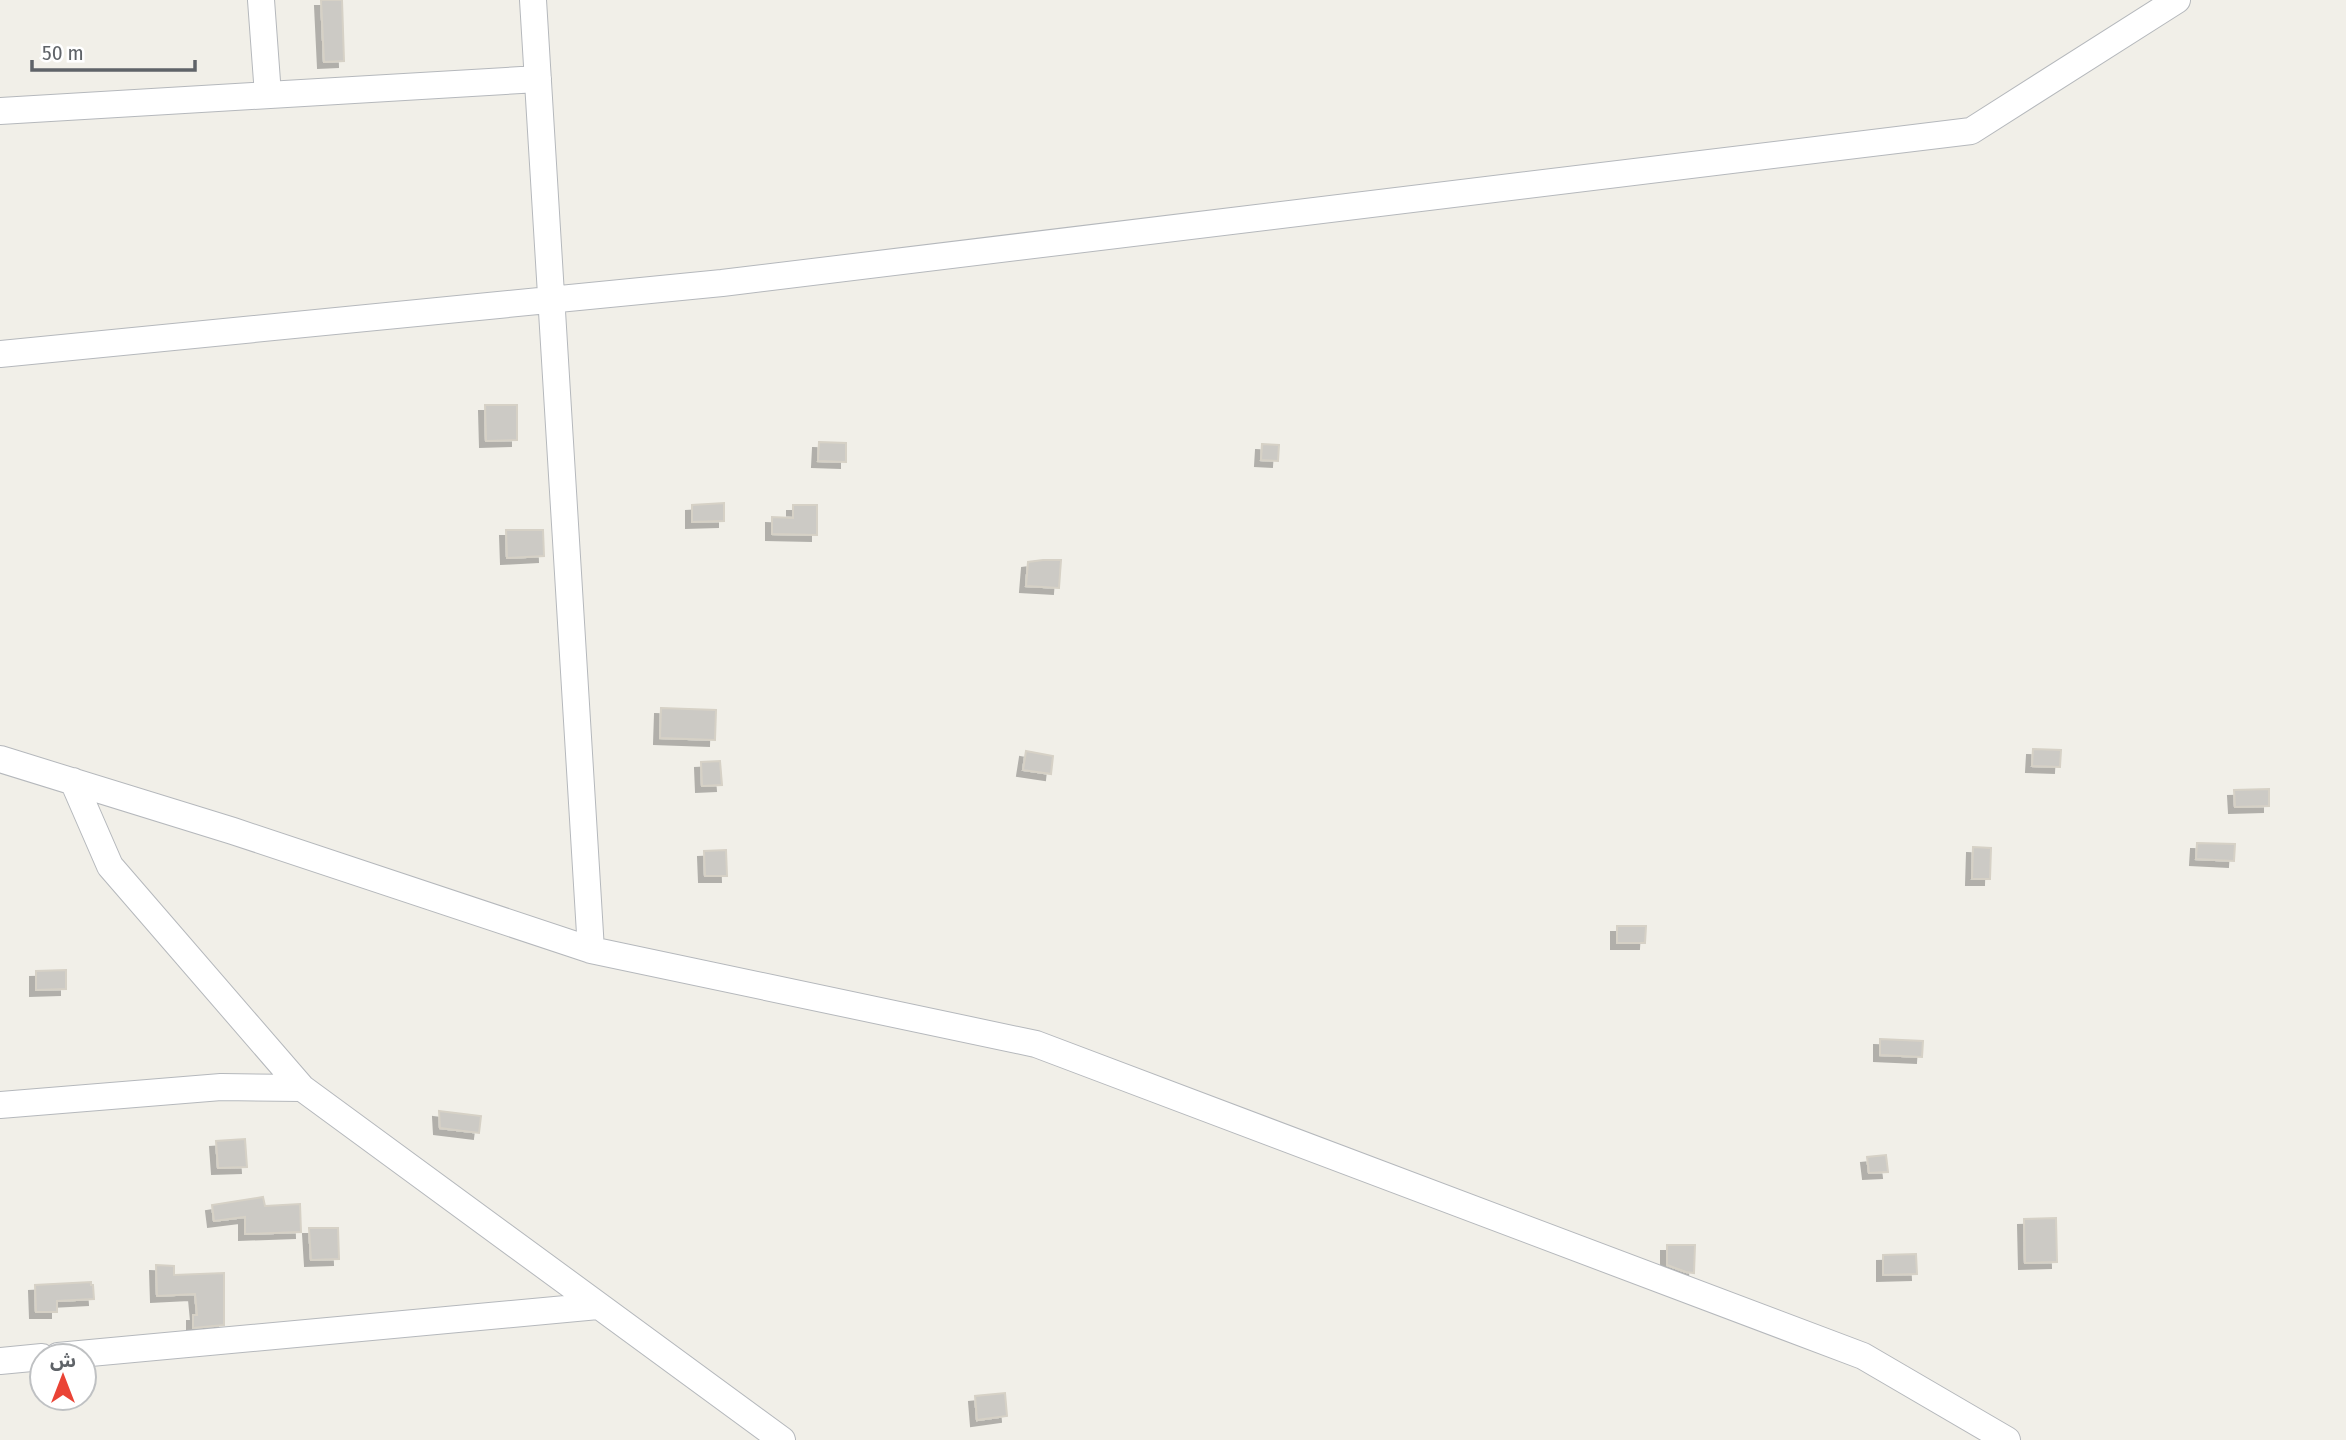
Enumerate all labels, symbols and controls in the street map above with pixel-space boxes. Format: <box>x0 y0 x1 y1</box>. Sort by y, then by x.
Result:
scale bar <box>32 28 194 72</box>
text: 50 m <box>42 40 84 66</box>
north arrow <box>28 1342 98 1412</box>
text: ش <box>50 1349 76 1372</box>

